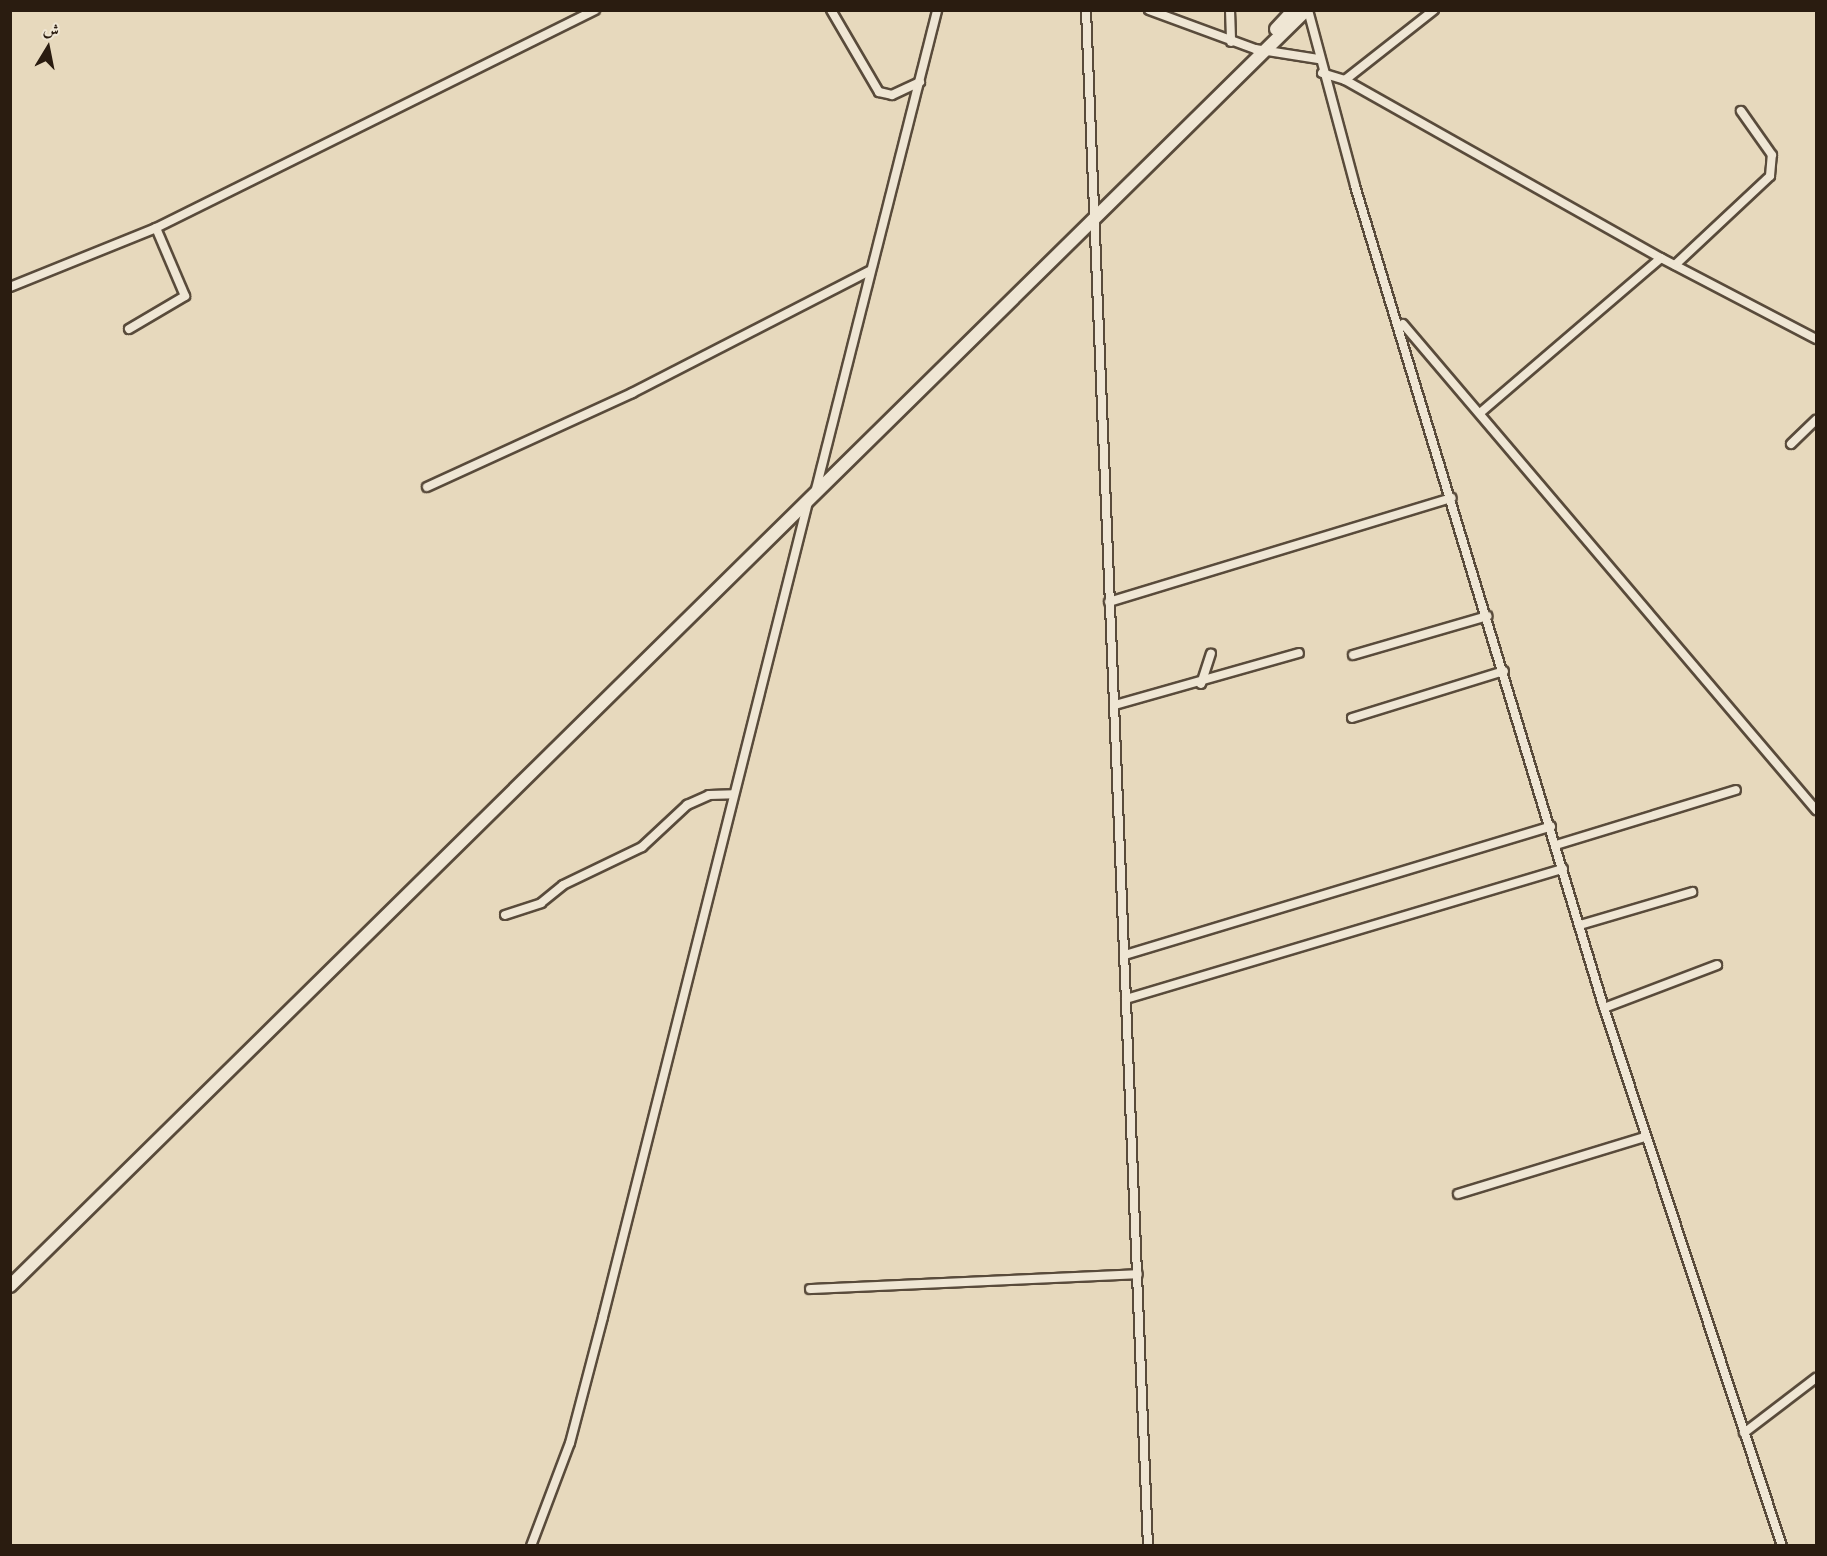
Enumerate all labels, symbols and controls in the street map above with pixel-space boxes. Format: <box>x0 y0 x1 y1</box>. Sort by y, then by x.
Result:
north arrow <box>18 18 78 78</box>
text: ش <box>41 18 61 42</box>

